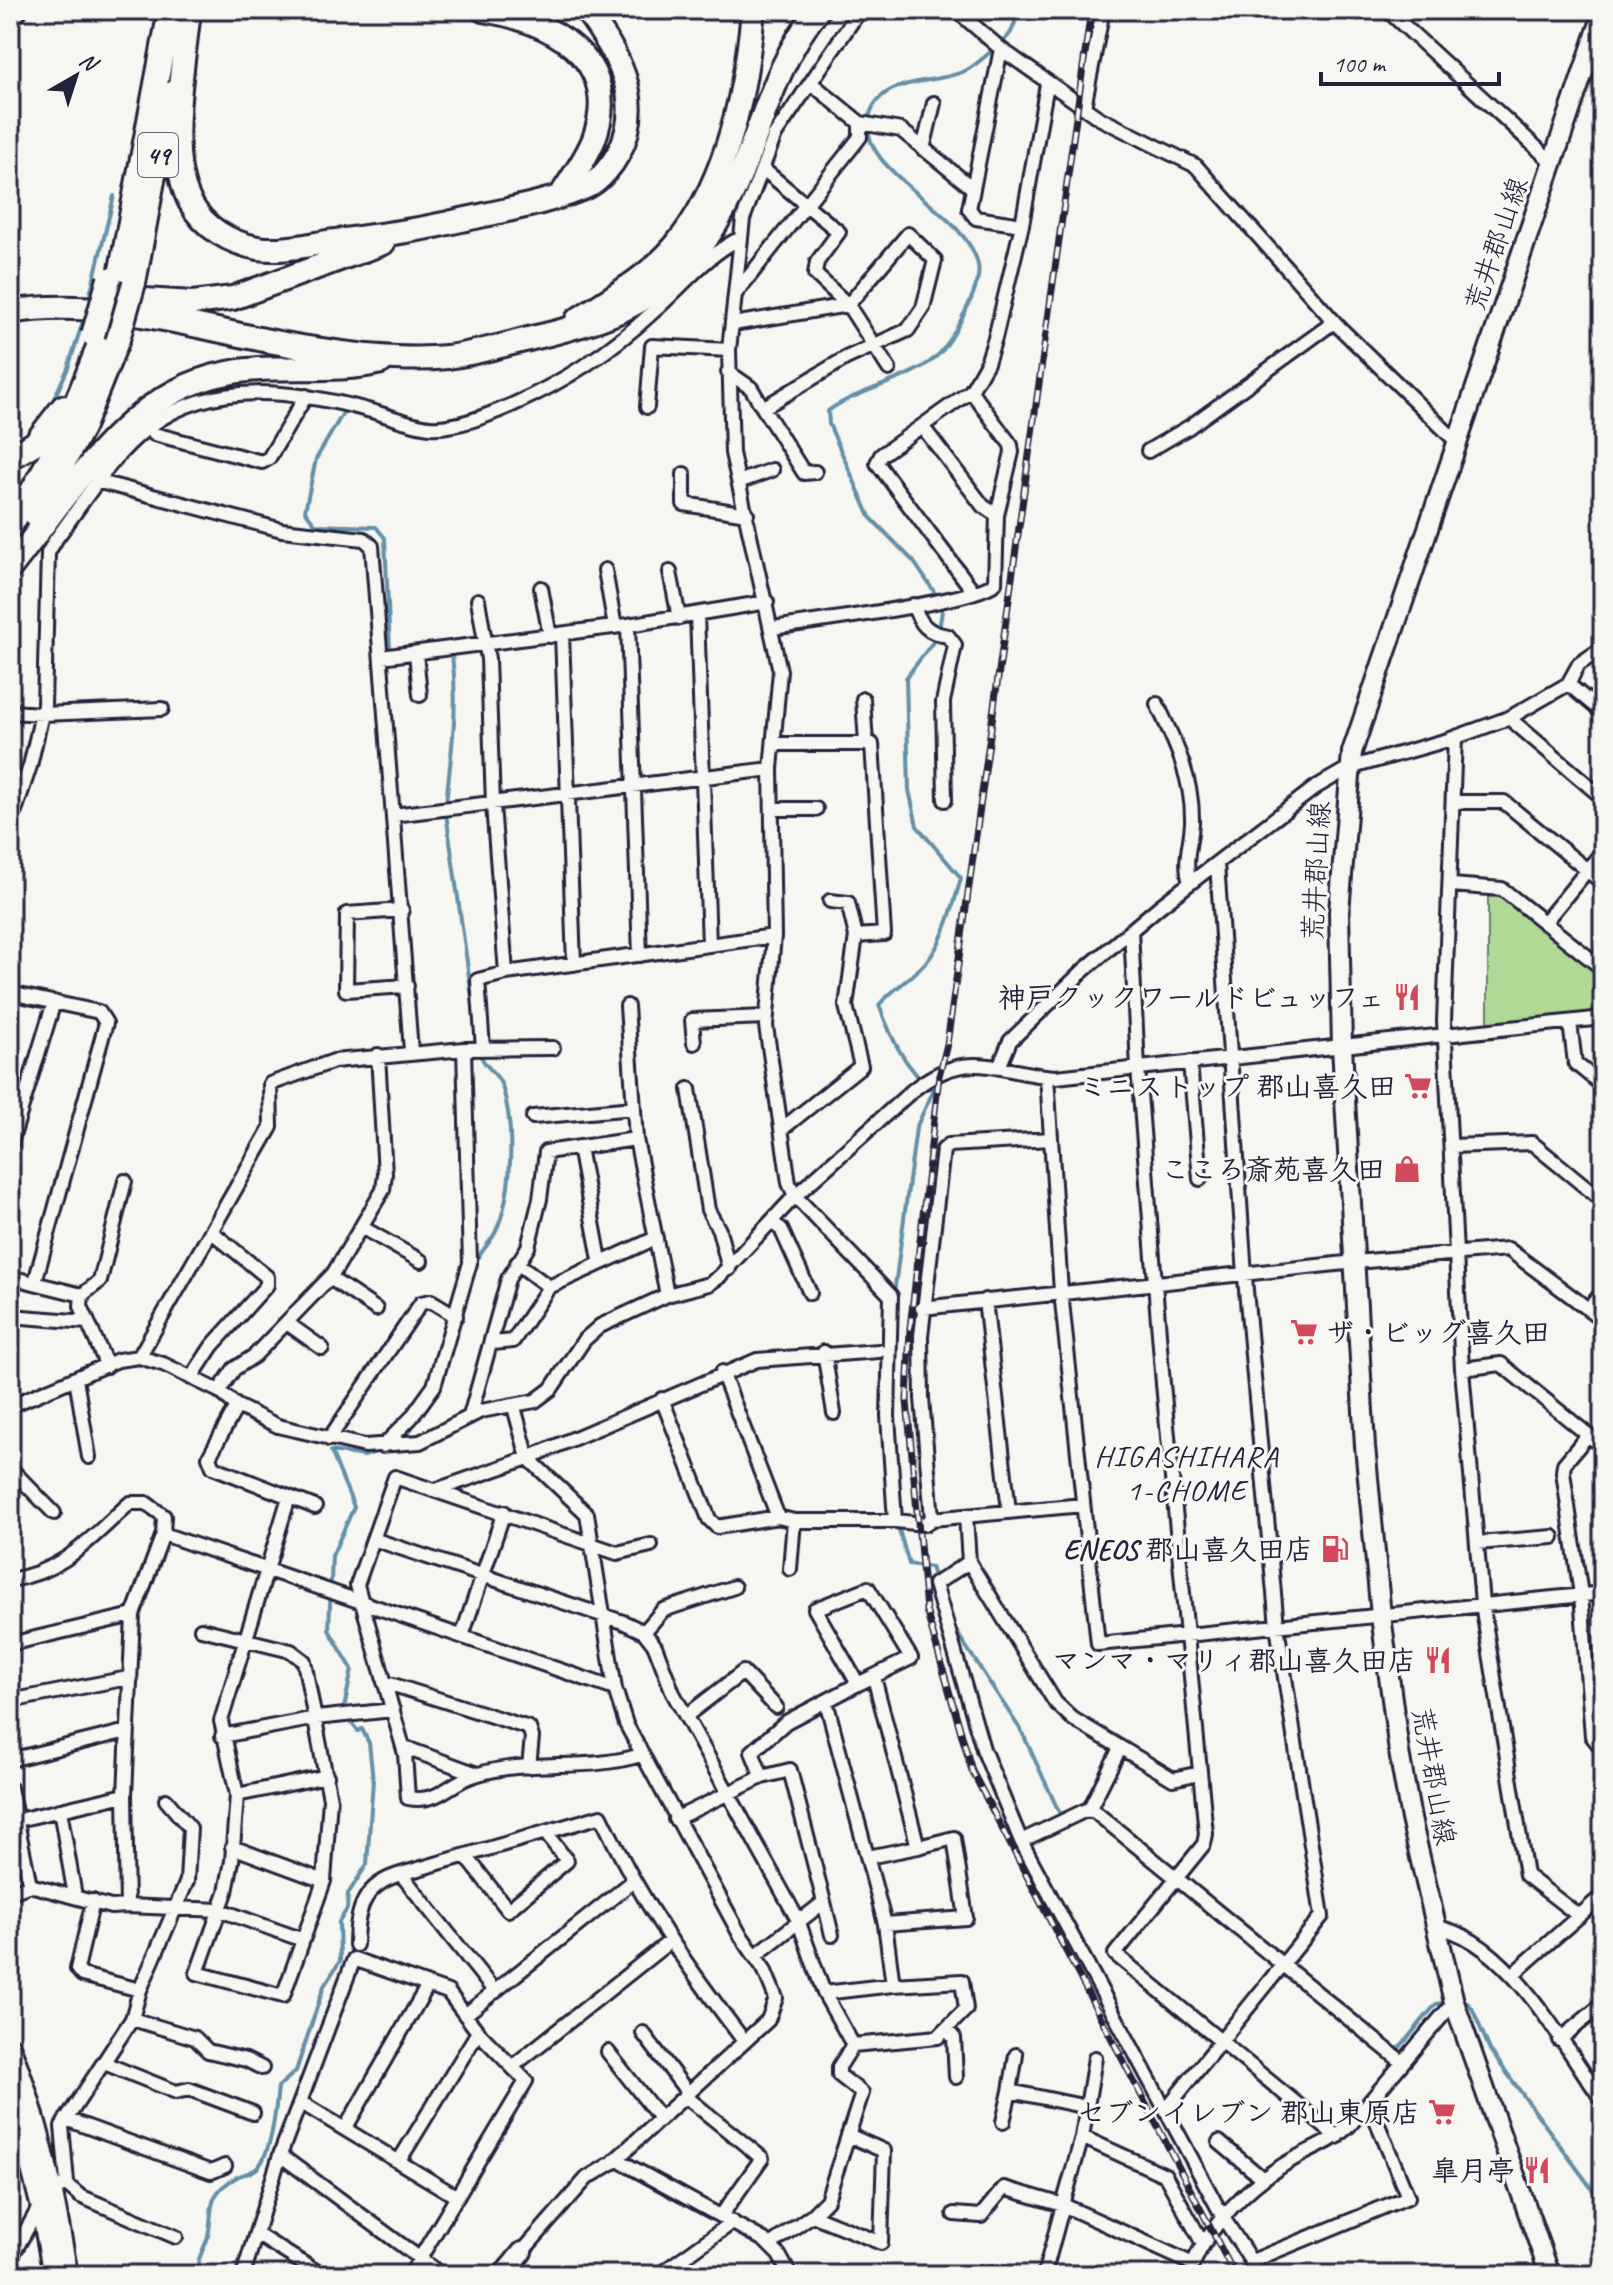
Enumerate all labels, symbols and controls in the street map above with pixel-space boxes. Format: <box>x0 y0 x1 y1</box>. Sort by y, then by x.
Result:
north arrow <box>36 36 116 116</box>
scale bar <box>1321 36 1499 86</box>
text: N <box>74 46 105 79</box>
text: 100 m <box>1333 49 1387 79</box>
road number: 49 <box>138 133 178 177</box>
street label: 荒井郡山線 <box>1457 172 1535 316</box>
street label: 荒井郡山線 <box>1295 800 1337 942</box>
place label: 神戸クックワールドビュッフェ <box>998 980 1385 1015</box>
restaurant icon: 神戸クックワールドビュッフェ <box>1392 982 1422 1012</box>
place label: ミニストップ 郡山喜久田 <box>1078 1069 1396 1104</box>
supermarket icon: ミニストップ 郡山喜久田 <box>1403 1071 1433 1101</box>
place label: こころ斎苑喜久田 <box>1161 1152 1385 1187</box>
shop icon: こころ斎苑喜久田 <box>1392 1154 1422 1184</box>
place label: ザ・ビッグ喜久田 <box>1326 1315 1550 1350</box>
supermarket icon: ザ・ビッグ喜久田 <box>1289 1317 1319 1347</box>
district label: HIGASHIHARA 1-CHOME <box>1094 1437 1280 1509</box>
place label: ENEOS 郡山喜久田店 <box>1063 1532 1313 1567</box>
fuel station icon: ENEOS 郡山喜久田店 <box>1320 1534 1350 1564</box>
place label: マンマ・マリィ郡山喜久田店 <box>1052 1643 1416 1678</box>
restaurant icon: マンマ・マリィ郡山喜久田店 <box>1423 1645 1453 1675</box>
street label: 荒井郡山線 <box>1405 1704 1463 1848</box>
place label: セブンイレブン 郡山東原店 <box>1077 2095 1420 2130</box>
supermarket icon: セブンイレブン 郡山東原店 <box>1427 2097 1457 2127</box>
place label: 皐月亭 <box>1431 2153 1515 2188</box>
restaurant icon: 皐月亭 <box>1522 2155 1552 2185</box>

